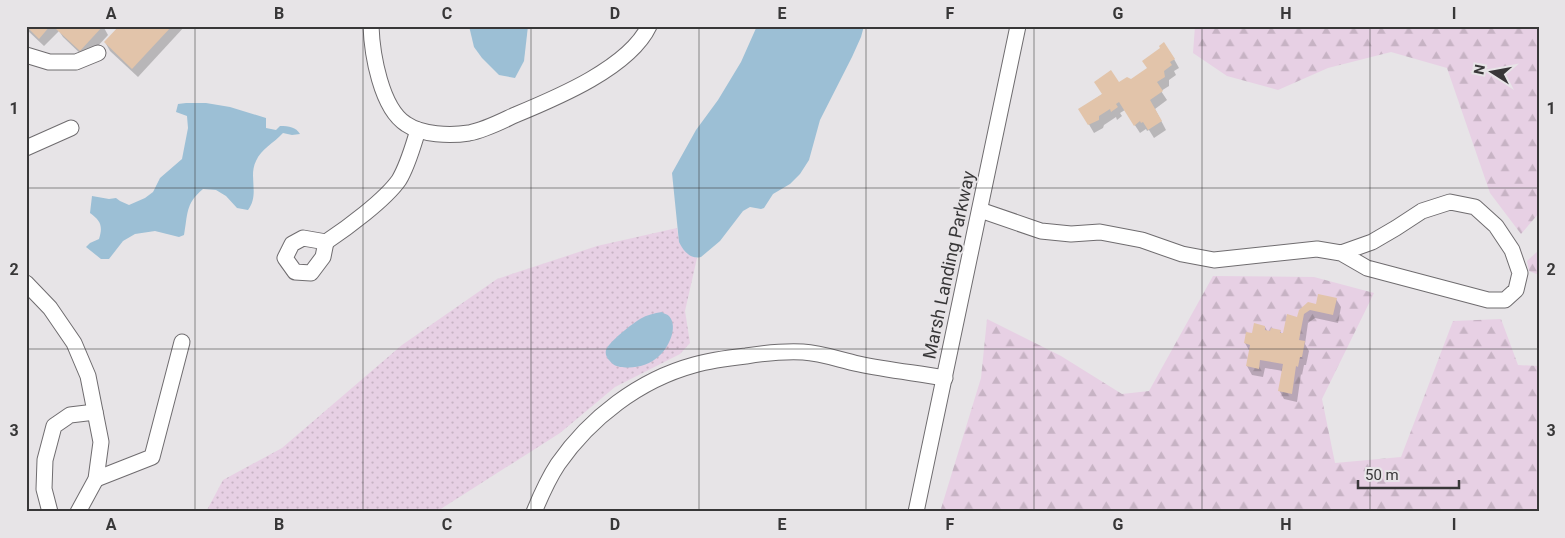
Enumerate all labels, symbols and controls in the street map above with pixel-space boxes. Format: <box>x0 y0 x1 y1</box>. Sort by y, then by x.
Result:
text: A <box>106 4 117 23</box>
text: B <box>274 4 284 23</box>
text: C <box>442 4 452 23</box>
text: D <box>610 4 620 23</box>
text: E <box>778 4 787 23</box>
text: F <box>946 4 955 23</box>
text: G <box>1113 4 1124 23</box>
text: H <box>1280 4 1292 23</box>
text: I <box>1452 4 1456 23</box>
north arrow <box>1468 48 1518 98</box>
text: N <box>1470 63 1488 76</box>
text: 1 <box>9 99 19 118</box>
text: 1 <box>1546 99 1556 118</box>
street label: Marsh Landing Parkway <box>918 168 979 361</box>
text: 2 <box>9 260 19 279</box>
text: 2 <box>1546 260 1556 279</box>
text: 3 <box>9 421 19 440</box>
text: 3 <box>1546 421 1556 440</box>
scale bar <box>1358 458 1459 490</box>
text: 50 m <box>1365 466 1399 484</box>
text: A <box>106 515 117 534</box>
text: B <box>274 515 284 534</box>
text: C <box>442 515 452 534</box>
text: D <box>610 515 620 534</box>
text: E <box>778 515 787 534</box>
text: F <box>946 515 955 534</box>
text: G <box>1113 515 1124 534</box>
text: H <box>1280 515 1292 534</box>
text: I <box>1452 515 1456 534</box>

